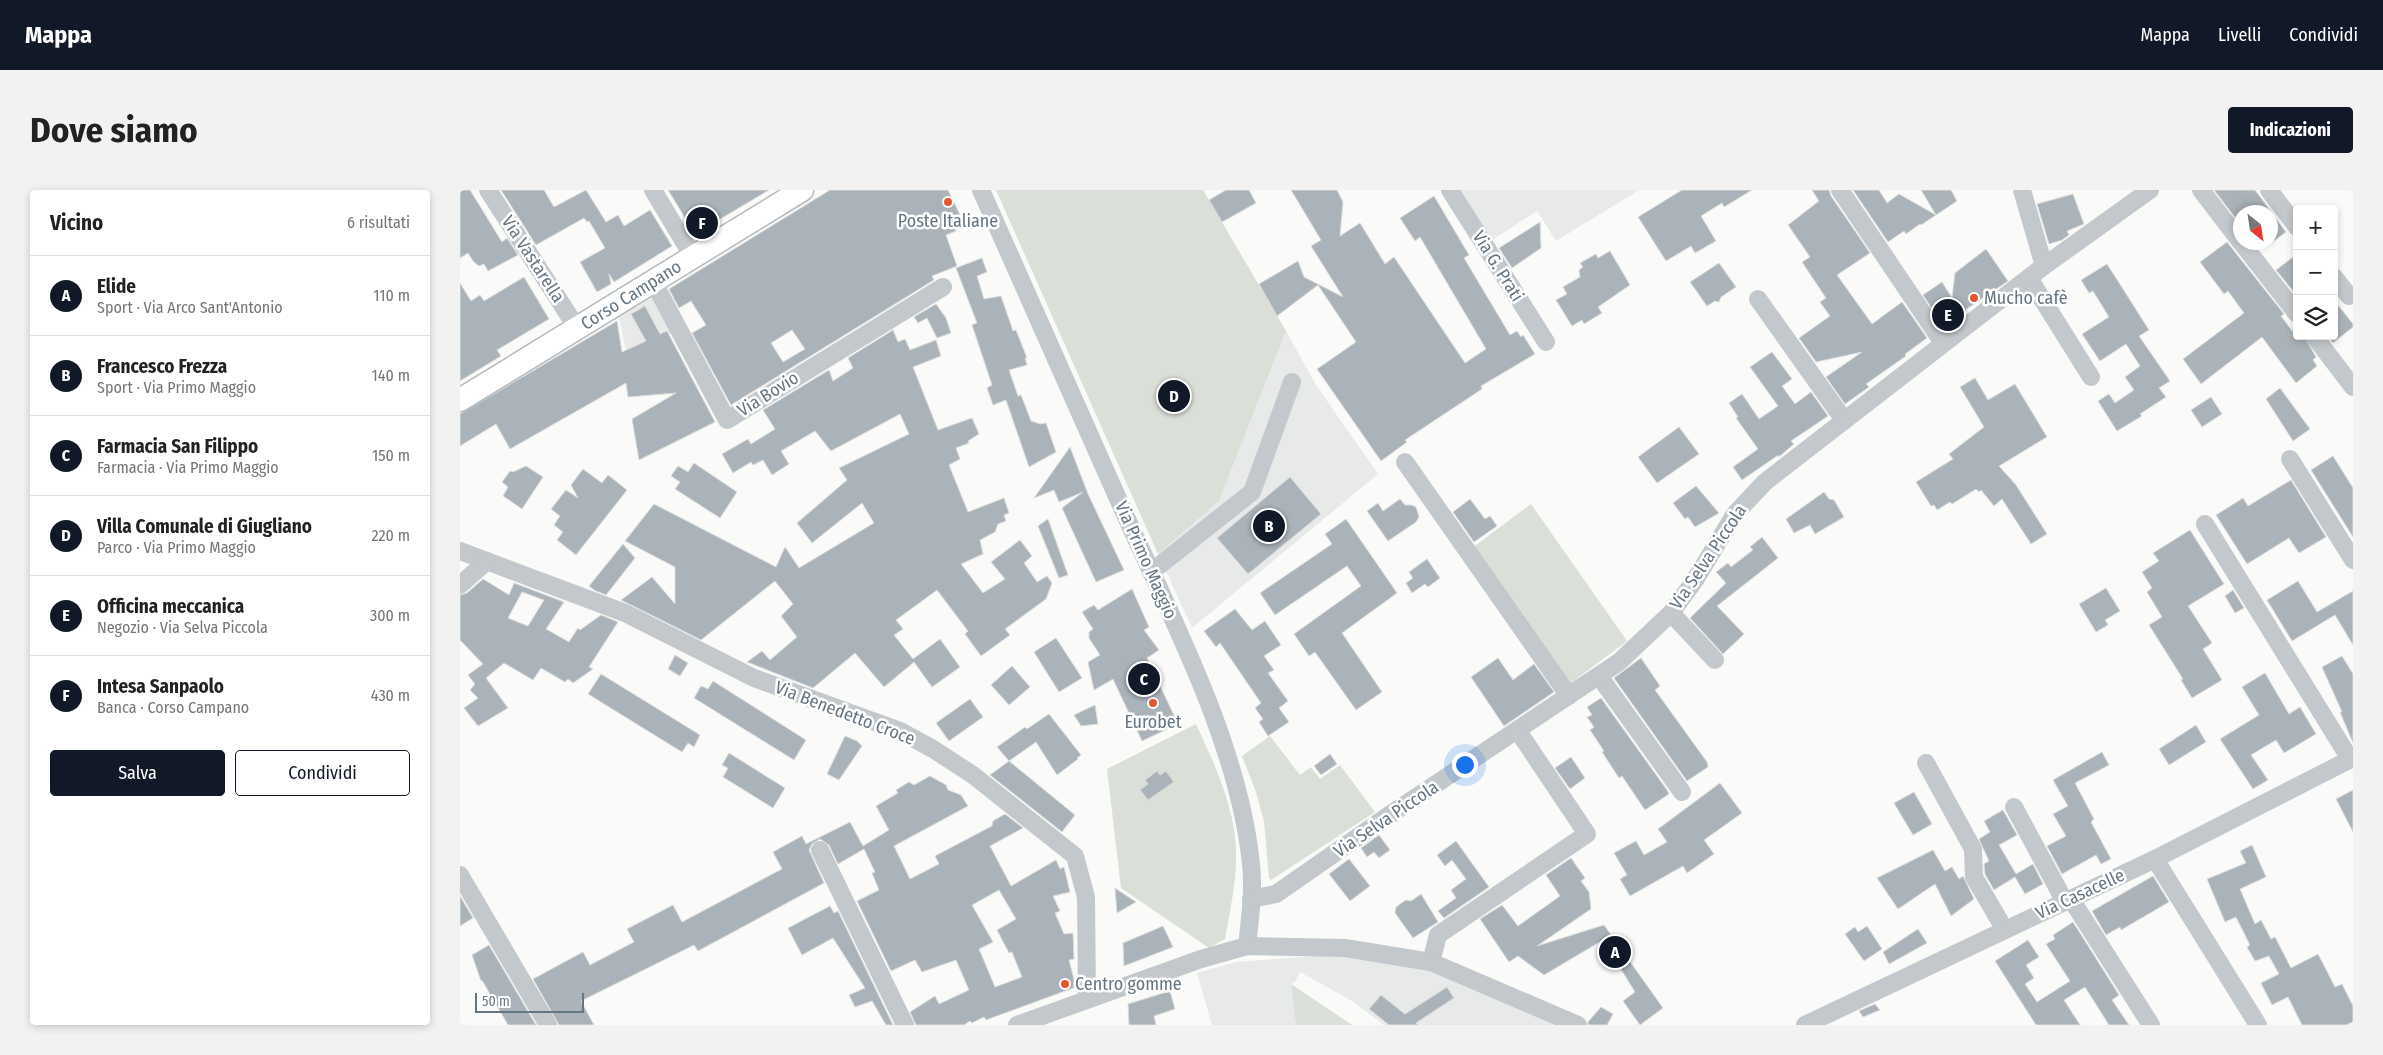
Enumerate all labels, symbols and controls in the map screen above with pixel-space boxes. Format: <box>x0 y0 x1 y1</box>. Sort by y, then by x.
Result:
text: Mappa <box>25 21 92 49</box>
text: Mappa <box>2141 24 2190 46</box>
text: Livelli <box>2218 24 2261 46</box>
text: Condividi <box>2289 24 2358 46</box>
button: Indicazioni <box>2228 107 2353 153</box>
text: Dove siamo <box>30 109 198 151</box>
marker: Poste Italiane <box>942 196 954 208</box>
pin: F <box>686 204 718 242</box>
north arrow <box>2233 205 2278 250</box>
map controls <box>2293 205 2338 340</box>
button: + <box>2293 205 2338 250</box>
text: Vicino <box>50 210 103 236</box>
place label: Poste Italiane <box>898 210 998 232</box>
street label: Via Vastarella <box>497 211 569 307</box>
text: 6 risultati <box>347 213 410 232</box>
street label: Via G. Prati <box>1468 227 1528 305</box>
button: − <box>2293 250 2338 295</box>
street label: Corso Campano <box>577 255 685 335</box>
text: Elide <box>97 275 136 298</box>
text: A <box>62 286 70 305</box>
text: 110 m <box>373 286 410 305</box>
place label: Mucho cafè <box>1984 287 2068 309</box>
marker: Mucho cafè <box>1968 292 1980 304</box>
button: layers <box>2293 295 2338 340</box>
pin: E <box>1932 296 1964 334</box>
text: Sport · Via Arco Sant'Antonio <box>97 298 283 317</box>
text: Francesco Frezza <box>97 355 227 378</box>
text: B <box>62 366 70 385</box>
text: 140 m <box>372 366 410 385</box>
street label: Via Bovio <box>733 367 803 421</box>
pin: D <box>1158 377 1190 415</box>
text: Sport · Via Primo Maggio <box>97 378 256 397</box>
text: Farmacia San Filippo <box>97 435 258 458</box>
text: C <box>62 446 70 465</box>
text: 150 m <box>372 446 410 465</box>
text: Farmacia · Via Primo Maggio <box>97 458 279 477</box>
street label: Via Primo Maggio <box>1110 498 1182 622</box>
street label: Via Selva Piccola <box>1665 500 1751 614</box>
pin: B <box>1253 507 1285 545</box>
text: Villa Comunale di Giugliano <box>97 515 312 538</box>
text: D <box>61 526 71 545</box>
text: 220 m <box>371 526 410 545</box>
text: Parco · Via Primo Maggio <box>97 538 256 557</box>
text: Officina meccanica <box>97 595 244 618</box>
text: E <box>62 606 70 625</box>
text: 300 m <box>370 606 410 625</box>
text: Negozio · Via Selva Piccola <box>97 618 268 637</box>
pin: C <box>1128 660 1160 698</box>
text: Intesa Sanpaolo <box>97 675 224 698</box>
street label: Via Benedetto Croce <box>772 676 918 750</box>
text: F <box>62 686 70 705</box>
text: 430 m <box>371 686 410 705</box>
marker: Eurobet <box>1147 697 1159 709</box>
text: Banca · Corso Campano <box>97 698 249 717</box>
place label: Eurobet <box>1124 711 1182 733</box>
button: Salva <box>50 750 225 796</box>
button: Condividi <box>235 750 410 796</box>
your location <box>1452 752 1478 778</box>
street label: Via Selva Piccola <box>1329 776 1443 862</box>
street label: Via Casacelle <box>2032 864 2128 924</box>
pin: A <box>1599 933 1631 971</box>
place label: Centro gomme <box>1075 973 1182 995</box>
marker: Centro gomme <box>1059 978 1071 990</box>
scale bar <box>475 990 584 1013</box>
text: 50 m <box>482 993 510 1010</box>

